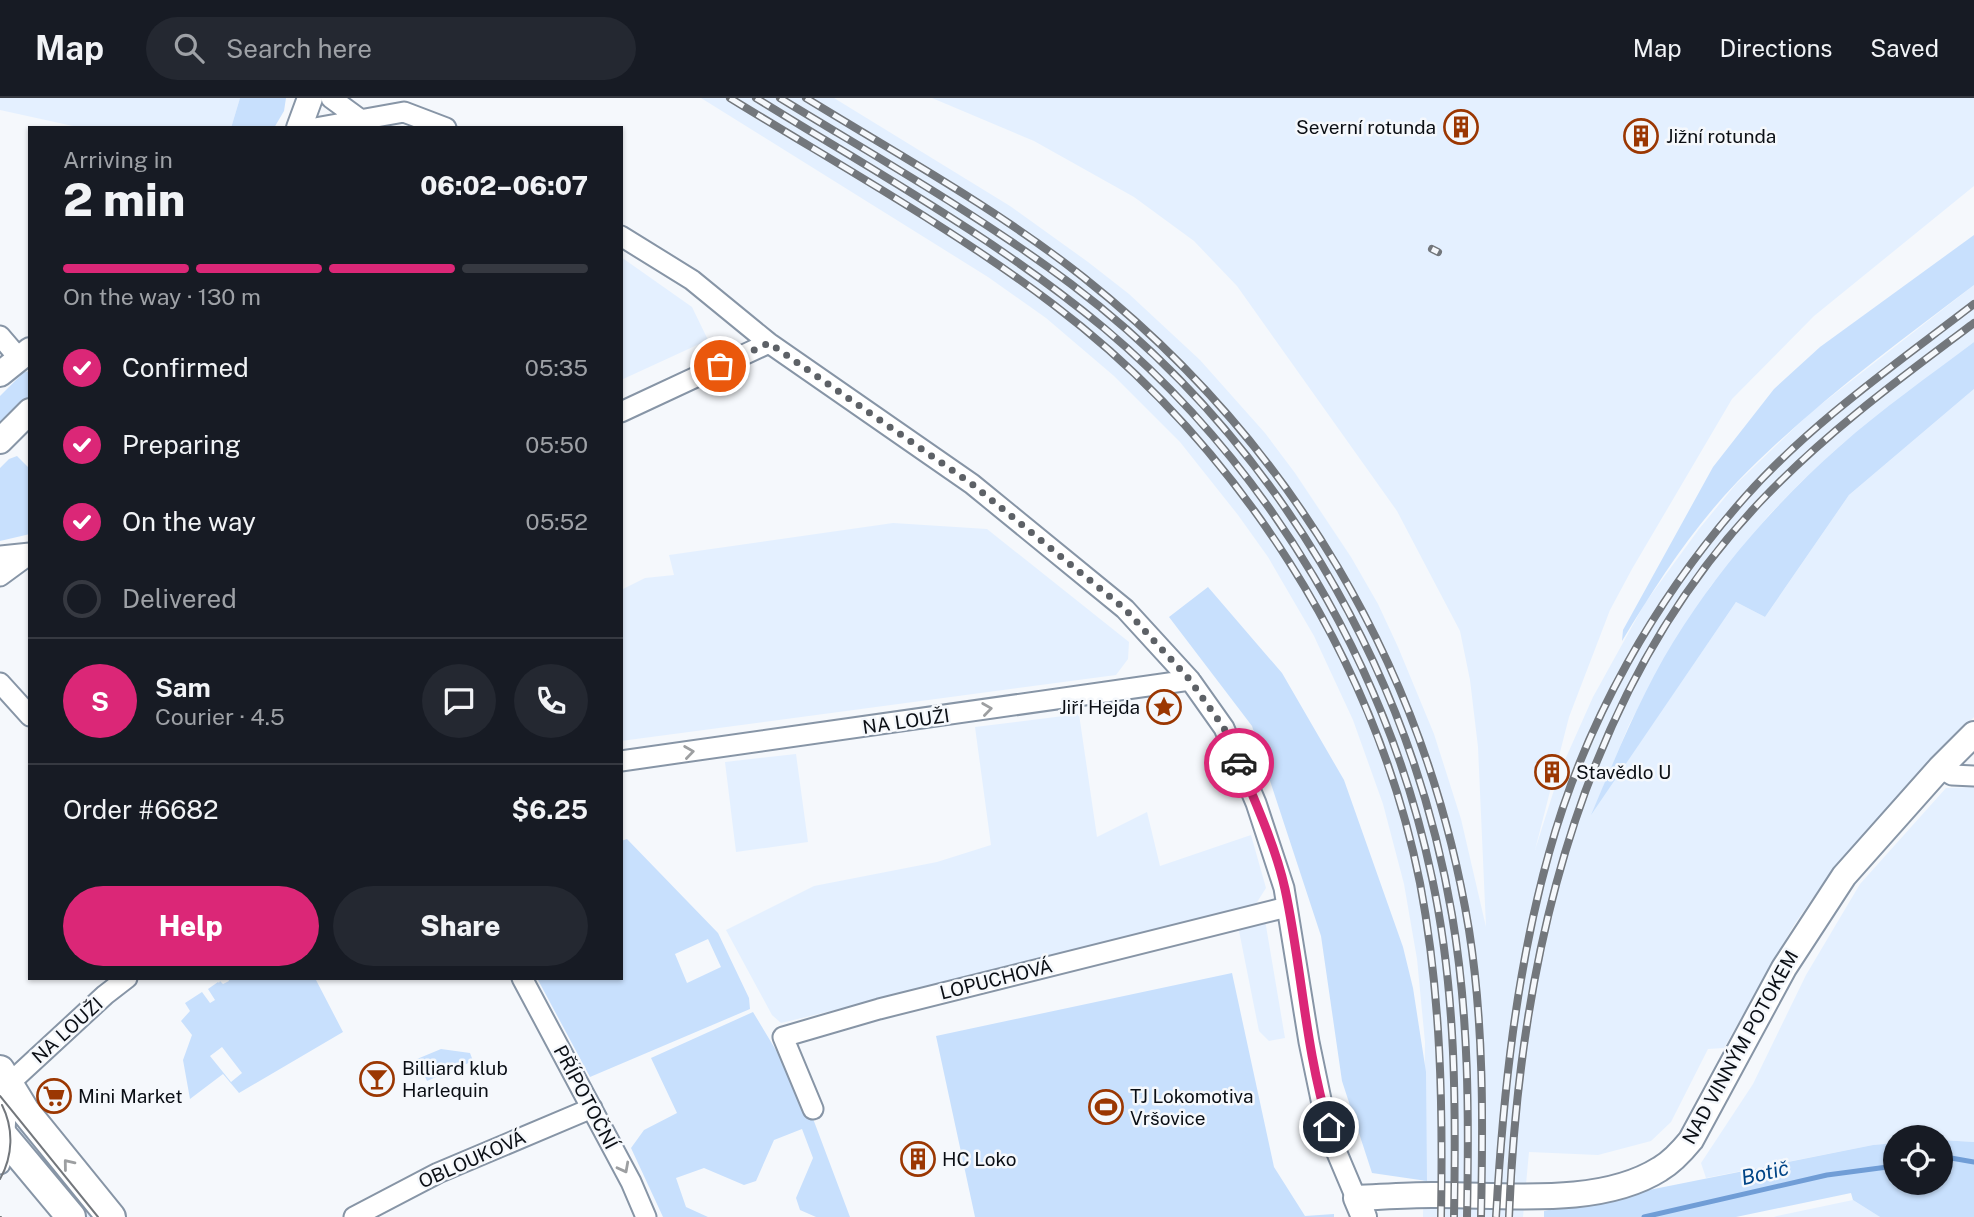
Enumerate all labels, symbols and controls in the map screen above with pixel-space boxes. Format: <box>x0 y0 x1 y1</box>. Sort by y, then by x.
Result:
search box <box>146 17 636 80</box>
text: Map <box>35 29 104 67</box>
icon: search <box>170 29 208 67</box>
text: Search here <box>226 33 372 64</box>
text: Map <box>1633 34 1682 62</box>
text: Directions <box>1720 34 1832 62</box>
text: Saved <box>1870 34 1939 62</box>
building icon: Severní rotunda <box>1442 108 1480 146</box>
place label: Severní rotunda <box>1296 116 1436 138</box>
building icon: Jižní rotunda <box>1622 117 1660 155</box>
place label: Jižní rotunda <box>1666 125 1776 147</box>
text: Arriving in <box>63 146 173 173</box>
text: 06:02–06:07 <box>420 170 588 201</box>
text: 2 min <box>63 172 185 226</box>
text: On the way · 130 m <box>63 283 261 310</box>
pin <box>690 336 750 396</box>
icon: bag <box>701 347 739 385</box>
icon: check <box>63 349 101 387</box>
text: Confirmed <box>122 352 249 383</box>
text: 05:35 <box>525 354 588 381</box>
icon: check <box>63 426 101 464</box>
text: Preparing <box>122 429 241 460</box>
text: 05:50 <box>525 431 588 458</box>
icon: check <box>63 503 101 541</box>
text: On the way <box>122 506 256 537</box>
text: 05:52 <box>526 508 588 535</box>
text: Delivered <box>122 583 237 614</box>
button: chat <box>422 664 496 738</box>
button: phone <box>514 664 588 738</box>
text: Sam <box>155 672 211 703</box>
text: S <box>91 686 109 717</box>
place icon: Jiří Hejda <box>1145 688 1183 726</box>
place label: Jiří Hejda <box>1059 696 1140 718</box>
one-way arrow <box>981 702 993 717</box>
text: Courier · 4.5 <box>155 703 285 730</box>
street label: NA LOUŽI <box>861 704 951 738</box>
courier <box>1204 728 1274 798</box>
one-way arrow <box>683 744 695 759</box>
icon: car <box>1220 744 1258 782</box>
building icon: Stavědlo U <box>1533 753 1571 791</box>
place label: Stavědlo U <box>1576 761 1671 783</box>
text: Order #6682 <box>63 794 219 825</box>
text: $6.25 <box>512 794 588 825</box>
button: Help <box>63 886 319 966</box>
button: Share <box>333 886 588 966</box>
street label: NAD VINNÝM POTOKEM <box>1678 946 1802 1148</box>
street label: LOPUCHOVÁ <box>937 954 1055 1004</box>
street label: NA LOUŽI <box>27 993 107 1067</box>
street label: PŘÍPOTOČNÍ <box>549 1041 623 1153</box>
place label: Billiard klub Harlequin <box>402 1057 508 1101</box>
bar icon: Billiard klub Harlequin <box>358 1060 396 1098</box>
supermarket icon: Mini Market <box>35 1077 73 1115</box>
place label: Mini Market <box>78 1085 183 1107</box>
place label: TJ Lokomotiva Vršovice <box>1130 1085 1253 1129</box>
sports icon: TJ Lokomotiva Vršovice <box>1087 1088 1125 1126</box>
pin <box>1299 1097 1359 1157</box>
icon: home <box>1310 1108 1348 1146</box>
map controls <box>1883 1125 1953 1195</box>
button: locate <box>1883 1125 1953 1195</box>
street label: OBLOUKOVÁ <box>415 1126 529 1192</box>
building icon: HC Loko <box>899 1140 937 1178</box>
place label: HC Loko <box>942 1148 1017 1170</box>
water label: Botič <box>1738 1155 1791 1190</box>
one-way arrow <box>64 1159 77 1171</box>
one-way arrow <box>616 1161 629 1173</box>

